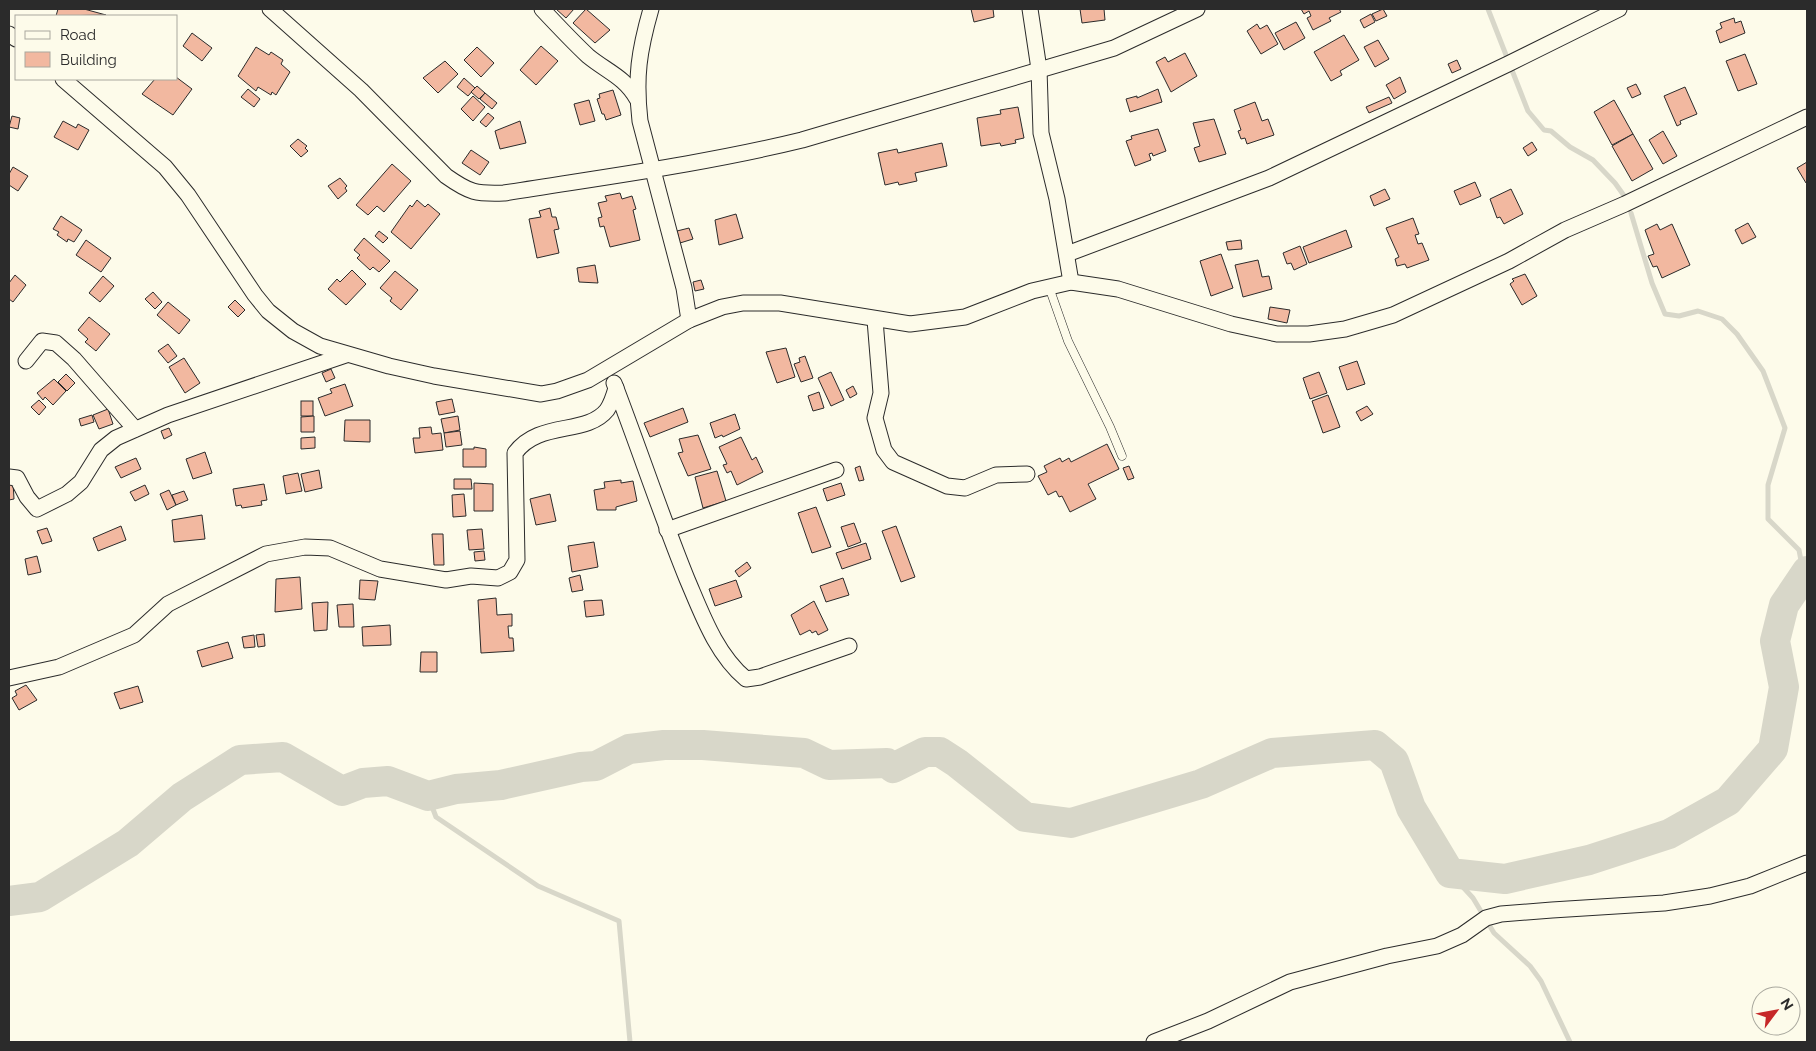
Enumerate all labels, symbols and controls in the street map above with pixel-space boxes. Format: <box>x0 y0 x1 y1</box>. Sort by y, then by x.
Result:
legend <box>15 15 178 80</box>
text: Road <box>60 26 96 44</box>
text: Building <box>60 51 117 69</box>
north arrow <box>1751 986 1801 1036</box>
text: N <box>1777 995 1797 1013</box>

